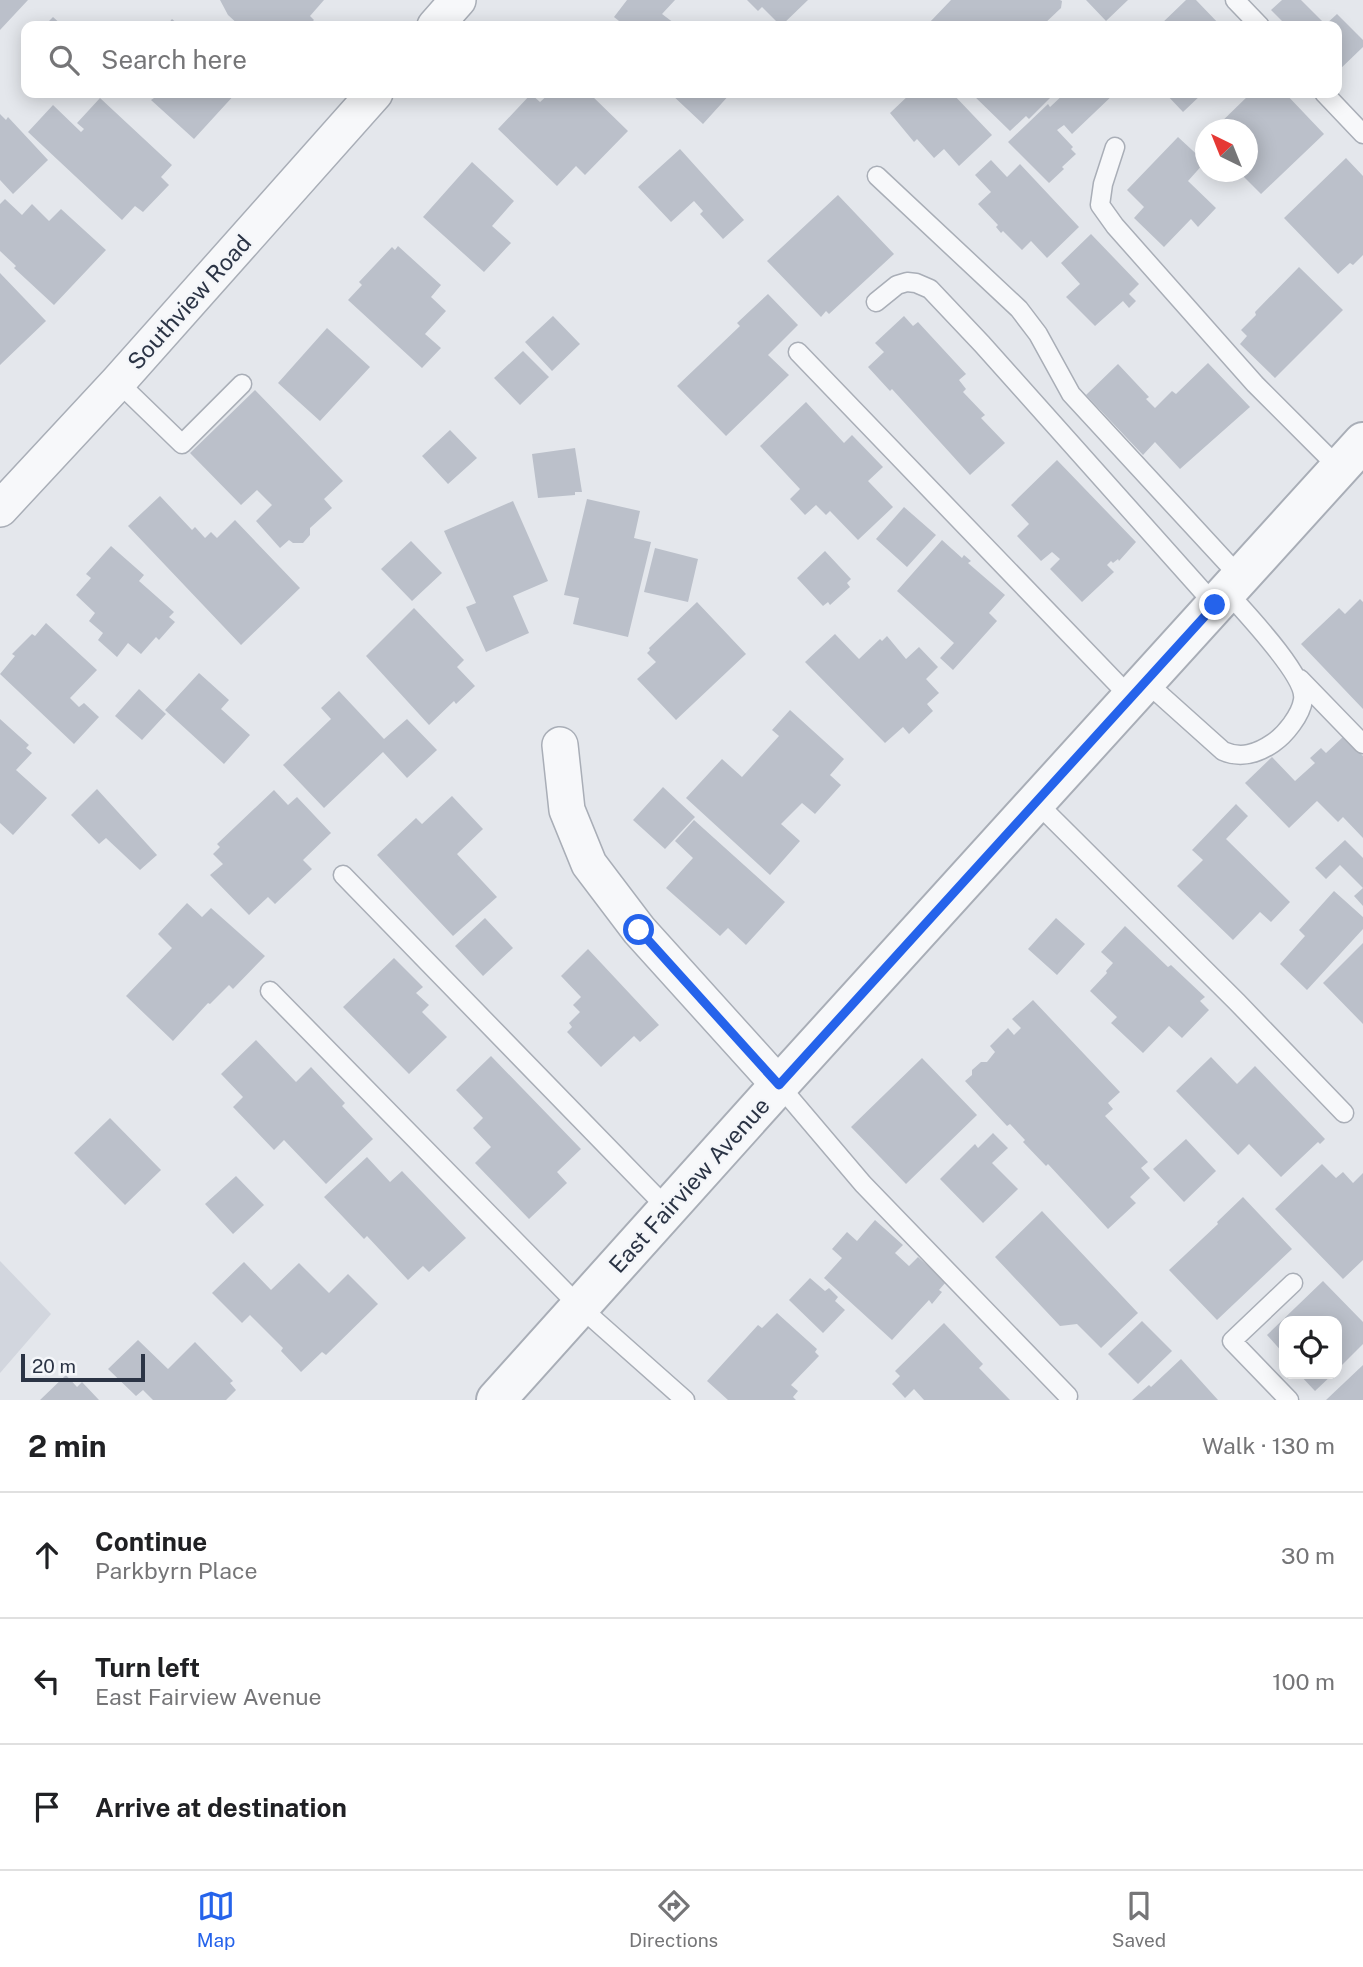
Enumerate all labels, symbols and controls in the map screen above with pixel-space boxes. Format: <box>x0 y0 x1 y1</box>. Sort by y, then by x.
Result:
search box <box>21 21 1342 98</box>
icon: search <box>45 41 83 79</box>
text: Search here <box>101 44 247 75</box>
north arrow <box>1195 119 1258 182</box>
street label: Southview Road <box>122 229 256 375</box>
route end <box>1199 589 1230 620</box>
route start <box>623 914 654 945</box>
street label: East Fairview Avenue <box>603 1092 775 1278</box>
map controls <box>1279 1316 1342 1379</box>
button: locate <box>1279 1316 1342 1379</box>
scale bar <box>21 1351 145 1383</box>
text: 20 m <box>32 1355 76 1377</box>
text: 2 min <box>28 1428 107 1464</box>
text: Walk · 130 m <box>1202 1432 1335 1459</box>
text: Continue <box>95 1526 207 1557</box>
icon: ahead <box>28 1536 66 1574</box>
text: 30 m <box>1281 1542 1335 1569</box>
text: Parkbyrn Place <box>95 1557 257 1584</box>
text: Turn left <box>95 1652 200 1683</box>
icon: left <box>28 1662 66 1700</box>
text: 100 m <box>1272 1668 1335 1695</box>
text: East Fairview Avenue <box>95 1683 322 1710</box>
icon: arrive <box>28 1788 66 1826</box>
text: Arrive at destination <box>95 1792 347 1823</box>
tab: Map <box>197 1887 235 1951</box>
tab: Directions <box>629 1887 718 1951</box>
tab: Saved <box>1112 1887 1166 1951</box>

